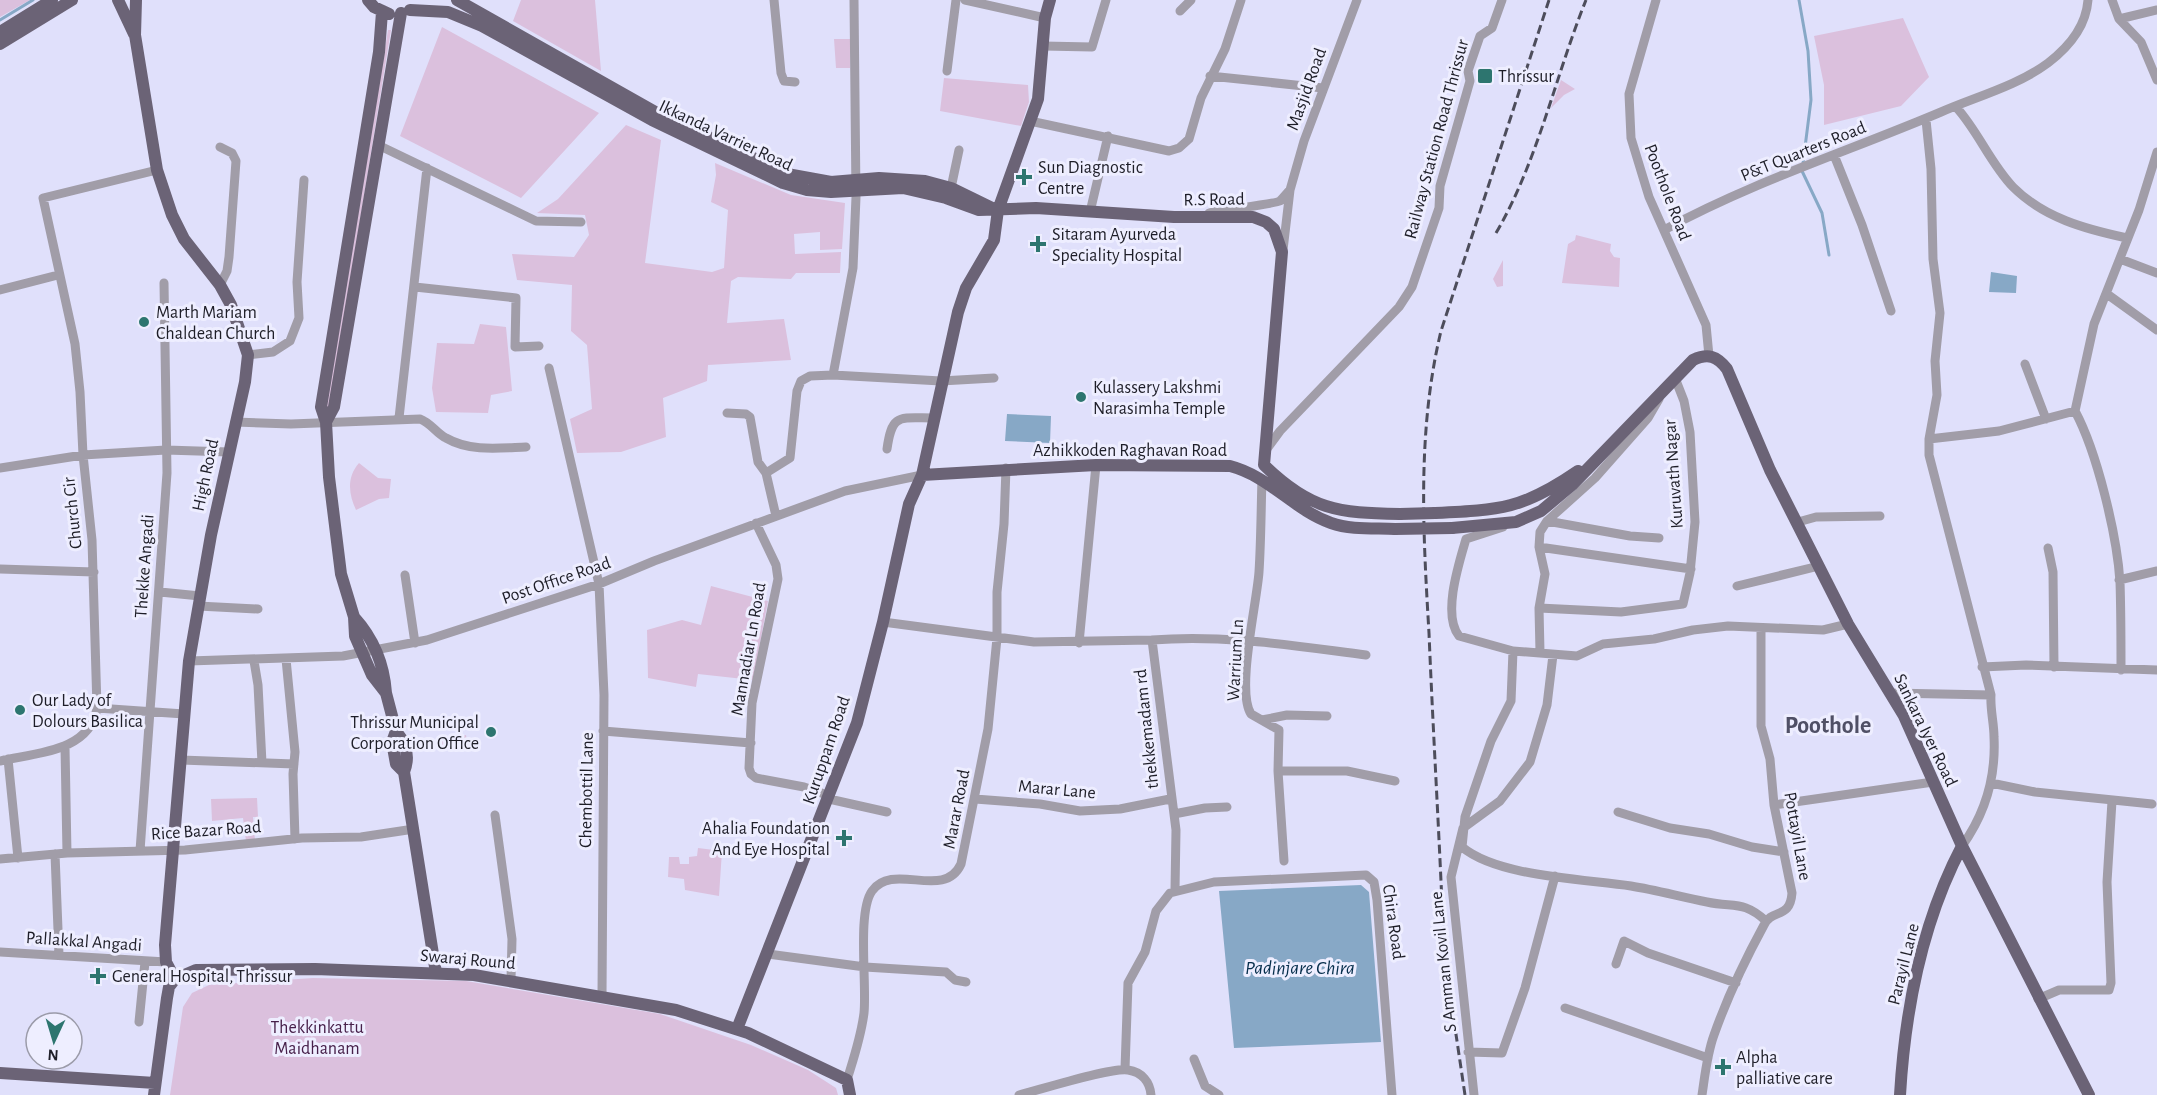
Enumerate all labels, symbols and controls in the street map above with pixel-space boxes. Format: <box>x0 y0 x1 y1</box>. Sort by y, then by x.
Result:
street label: Railway Station Road Thrissur <box>1402 37 1472 241</box>
street label: Masjid Road <box>1284 46 1330 133</box>
marker: Thrissur <box>1476 67 1494 85</box>
place label: Thrissur <box>1498 68 1554 86</box>
street label: Ikkanda Varrier Road <box>656 97 795 175</box>
street label: P&T Quarters Road <box>1738 119 1869 185</box>
street label: Poothole Road <box>1640 142 1694 243</box>
place label: Sun Diagnostic Centre <box>1038 159 1143 198</box>
marker: Sun Diagnostic Centre <box>1015 168 1033 186</box>
street label: R.S Road <box>1183 190 1245 210</box>
place label: Sitaram Ayurveda Speciality Hospital <box>1052 226 1182 265</box>
marker: Sitaram Ayurveda Speciality Hospital <box>1029 235 1047 253</box>
place label: Marth Mariam Chaldean Church <box>156 304 275 343</box>
marker: Marth Mariam Chaldean Church <box>137 315 151 329</box>
place label: Kulassery Lakshmi Narasimha Temple <box>1093 379 1225 418</box>
marker: Kulassery Lakshmi Narasimha Temple <box>1074 390 1088 404</box>
street label: Kuruvath Nagar <box>1661 418 1687 529</box>
street label: High Road <box>190 437 222 513</box>
street label: Azhikkoden Raghavan Road <box>1033 442 1227 460</box>
street label: Church Cir <box>60 476 86 550</box>
street label: Thekke Angadi <box>132 514 158 618</box>
street label: Post Office Road <box>500 554 613 608</box>
street label: Mannadiar Ln Road <box>728 581 770 717</box>
street label: Warrium Ln <box>1225 618 1247 702</box>
street label: thekkemadam rd <box>1132 668 1162 790</box>
street label: Sankara Iyer Road <box>1890 671 1960 790</box>
place label: Our Lady of Dolours Basilica <box>32 692 143 731</box>
street label: Kuruppam Road <box>800 694 854 807</box>
marker: Our Lady of Dolours Basilica <box>13 703 27 717</box>
place label: Thrissur Municipal Corporation Office <box>350 714 479 753</box>
district label: Poothole <box>1785 714 1871 738</box>
marker: Thrissur Municipal Corporation Office <box>484 725 498 739</box>
street label: Chembottil Lane <box>577 732 597 848</box>
street label: Marar Road <box>940 768 973 850</box>
street label: Marar Lane <box>1017 778 1097 802</box>
street label: Pottayil Lane <box>1780 790 1814 882</box>
street label: Rice Bazar Road <box>150 818 262 844</box>
place label: Ahalia Foundation And Eye Hospital <box>702 820 830 859</box>
marker: Ahalia Foundation And Eye Hospital <box>835 829 853 847</box>
street label: Chira Road <box>1379 883 1407 961</box>
street label: S Amman Kovil Lane <box>1428 891 1460 1033</box>
street label: Parayil Lane <box>1885 922 1923 1007</box>
street label: Pallakkal Angadi <box>25 929 143 955</box>
street label: Swaraj Round <box>420 947 516 973</box>
water label: Padinjare Chira <box>1245 958 1355 978</box>
marker: General Hospital, Thrissur <box>89 967 107 985</box>
place label: General Hospital, Thrissur <box>112 968 293 986</box>
north arrow <box>24 1011 84 1071</box>
park label: Thekkinkattu Maidhanam <box>270 1019 364 1058</box>
text: N <box>47 1047 59 1063</box>
place label: Alpha palliative care <box>1736 1049 1833 1088</box>
marker: Alpha palliative care <box>1714 1058 1732 1076</box>

